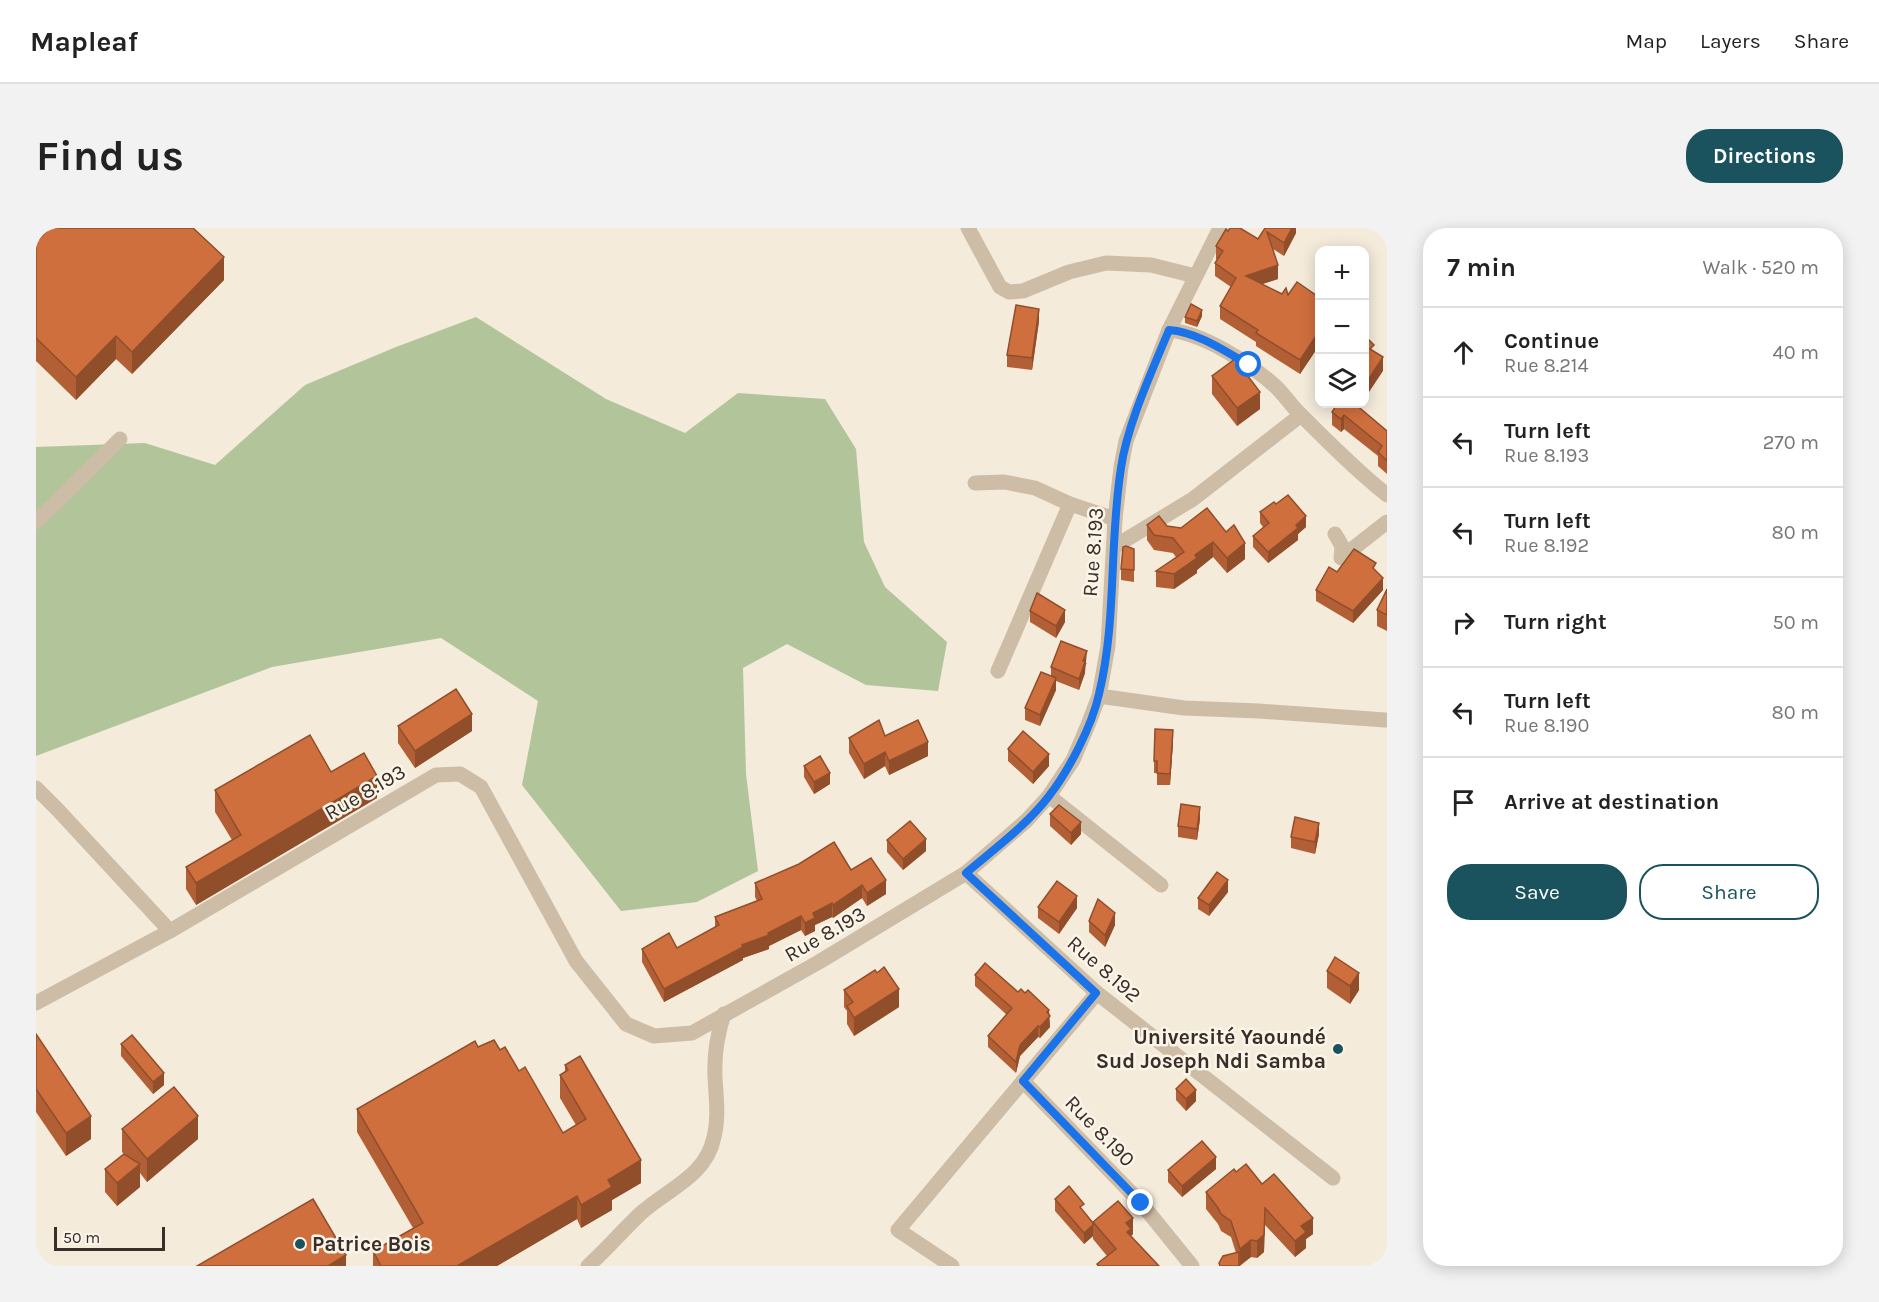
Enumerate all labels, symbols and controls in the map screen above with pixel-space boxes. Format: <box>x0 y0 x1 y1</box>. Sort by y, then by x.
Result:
text: Mapleaf <box>30 25 138 58</box>
text: Map <box>1625 29 1667 53</box>
text: Layers <box>1700 29 1761 53</box>
text: Share <box>1794 29 1849 53</box>
button: Directions <box>1686 129 1843 183</box>
text: Find us <box>36 131 184 181</box>
map controls <box>1315 246 1369 408</box>
button: + <box>1315 246 1369 300</box>
text: 7 min <box>1447 252 1516 283</box>
text: Walk · 520 m <box>1703 256 1819 279</box>
button: − <box>1315 300 1369 354</box>
text: Continue <box>1504 328 1599 354</box>
icon: ahead <box>1447 336 1480 369</box>
text: 40 m <box>1773 341 1819 364</box>
route start <box>1235 351 1261 377</box>
button: layers <box>1315 354 1369 408</box>
text: Rue 8.214 <box>1504 354 1589 377</box>
text: Turn left <box>1504 418 1591 444</box>
icon: left <box>1447 426 1480 459</box>
text: 270 m <box>1763 431 1819 454</box>
text: Rue 8.193 <box>1504 444 1589 467</box>
street label: Rue 8.193 <box>1078 507 1108 597</box>
text: Turn left <box>1504 508 1591 534</box>
icon: left <box>1447 516 1480 549</box>
text: 80 m <box>1771 521 1819 544</box>
text: Rue 8.192 <box>1504 534 1589 557</box>
icon: right <box>1447 606 1480 639</box>
text: Turn right <box>1504 609 1607 635</box>
text: 50 m <box>1772 611 1819 634</box>
text: Turn left <box>1504 688 1591 714</box>
icon: left <box>1447 696 1480 729</box>
text: 80 m <box>1771 701 1819 724</box>
text: Rue 8.190 <box>1504 714 1589 737</box>
street label: Rue 8.193 <box>320 759 410 825</box>
icon: arrive <box>1447 786 1480 819</box>
text: Arrive at destination <box>1504 789 1719 815</box>
button: Save <box>1447 864 1627 920</box>
button: Share <box>1639 864 1819 920</box>
street label: Rue 8.193 <box>780 901 870 967</box>
street label: Rue 8.192 <box>1062 931 1146 1007</box>
place label: Université Yaoundé Sud Joseph Ndi Samba <box>1096 1025 1326 1073</box>
marker: Université Yaoundé Sud Joseph Ndi Samba <box>1331 1042 1345 1056</box>
street label: Rue 8.190 <box>1060 1090 1140 1172</box>
route end <box>1127 1189 1153 1215</box>
scale bar <box>54 1224 165 1252</box>
text: 50 m <box>63 1228 100 1247</box>
place label: Patrice Bois <box>312 1232 431 1256</box>
marker: Patrice Bois <box>293 1237 307 1251</box>

